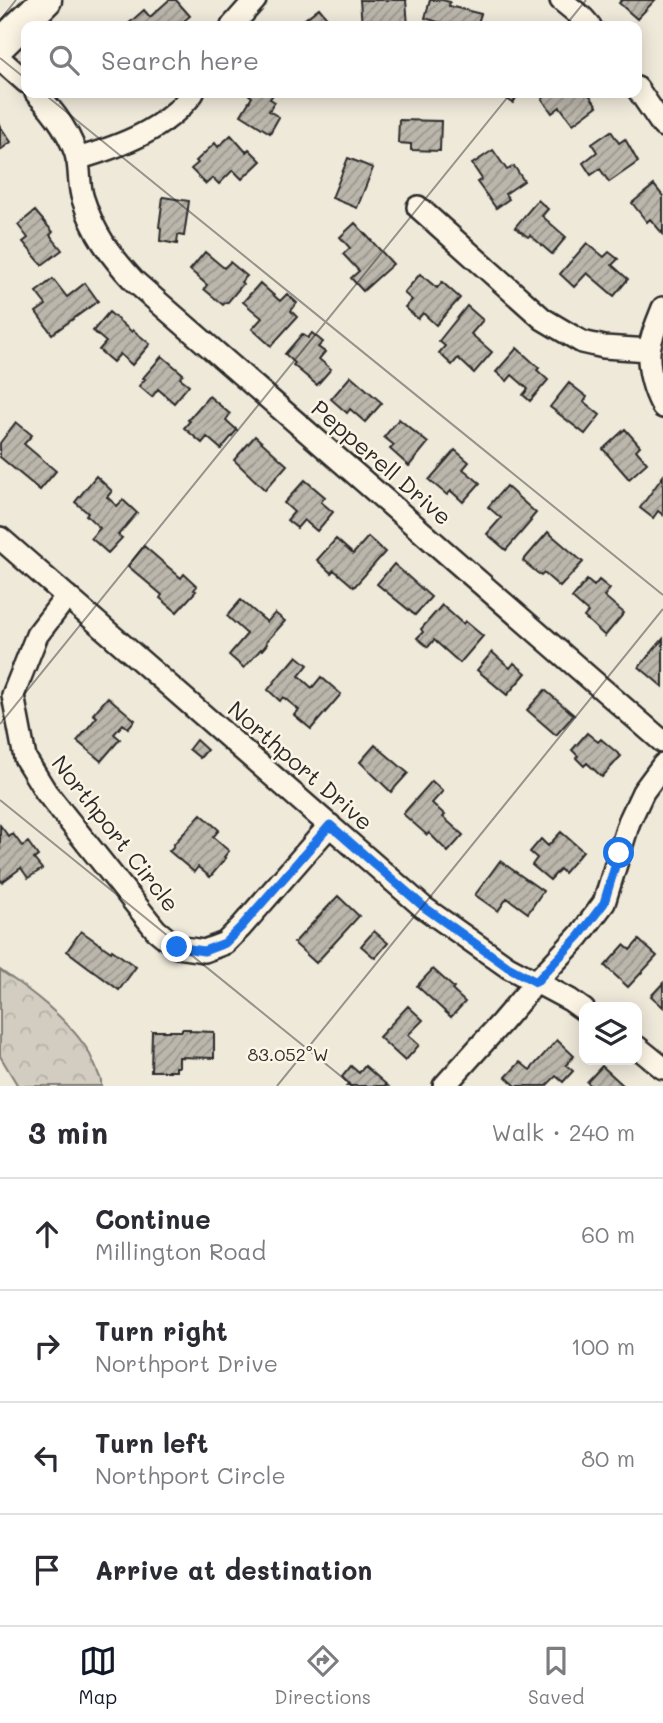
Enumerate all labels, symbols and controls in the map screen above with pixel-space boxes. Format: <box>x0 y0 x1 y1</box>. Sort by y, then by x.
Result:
search box <box>21 21 642 98</box>
icon: search <box>45 41 83 79</box>
text: Search here <box>101 43 259 77</box>
street label: Pepperell Drive <box>306 393 458 531</box>
street label: Northport Drive <box>222 694 380 836</box>
street label: Northport Circle <box>45 749 187 917</box>
route start <box>603 837 634 868</box>
route end <box>161 931 192 962</box>
map controls <box>579 1002 642 1065</box>
button: layers <box>579 1002 642 1065</box>
text: 83.052°W <box>247 1042 329 1066</box>
text: 3 min <box>28 1112 108 1152</box>
text: Walk · 240 m <box>492 1117 635 1147</box>
text: Continue <box>95 1202 211 1236</box>
icon: ahead <box>28 1215 66 1253</box>
text: 60 m <box>581 1219 635 1249</box>
text: Millington Road <box>95 1236 266 1266</box>
text: Turn right <box>95 1314 228 1348</box>
icon: right <box>28 1327 66 1365</box>
text: 100 m <box>571 1331 635 1361</box>
text: Northport Drive <box>95 1348 278 1378</box>
text: Turn left <box>95 1426 208 1460</box>
icon: left <box>28 1439 66 1477</box>
text: 80 m <box>581 1443 635 1473</box>
text: Northport Circle <box>95 1460 286 1490</box>
icon: arrive <box>28 1551 66 1589</box>
text: Arrive at destination <box>95 1553 372 1587</box>
tab: Map <box>79 1642 117 1709</box>
tab: Directions <box>274 1642 371 1709</box>
tab: Saved <box>528 1642 584 1709</box>

